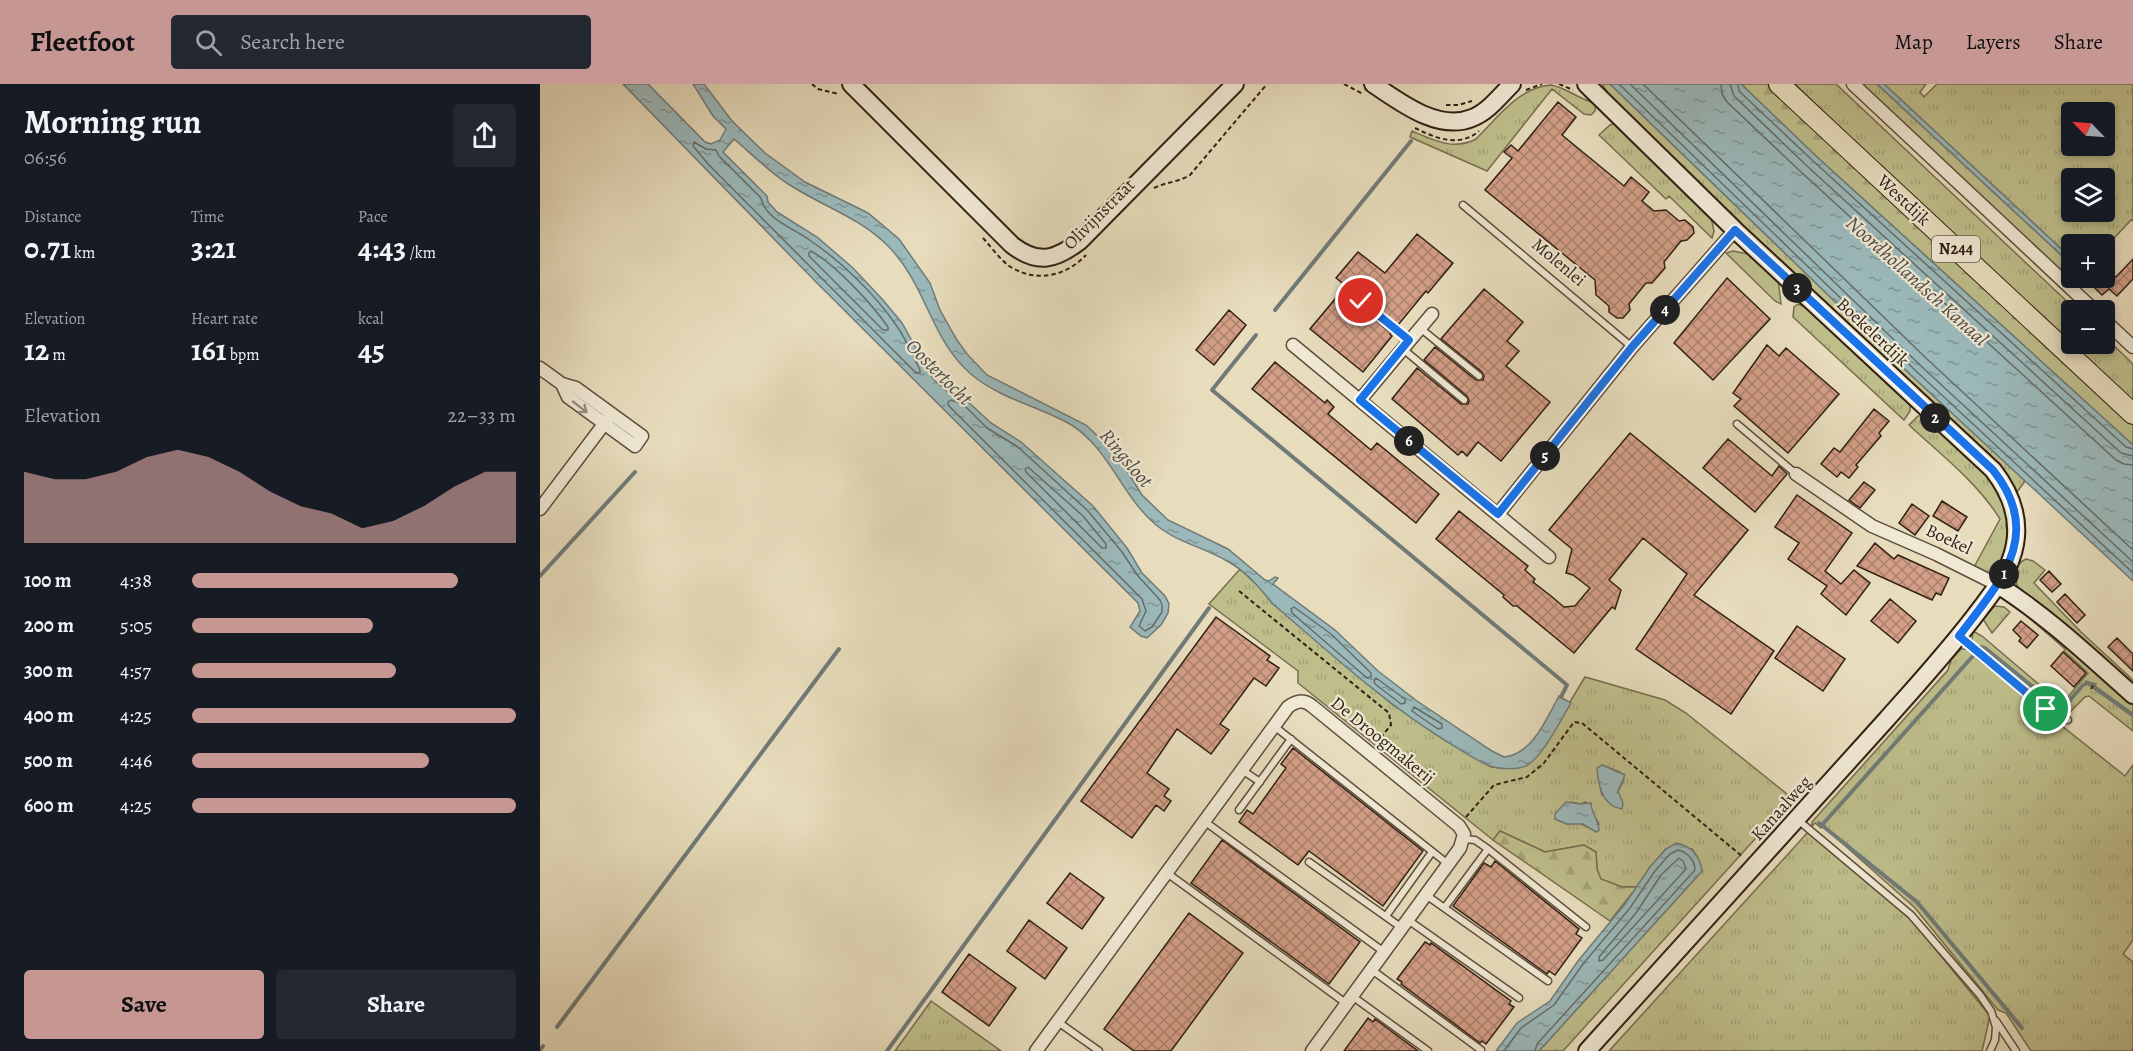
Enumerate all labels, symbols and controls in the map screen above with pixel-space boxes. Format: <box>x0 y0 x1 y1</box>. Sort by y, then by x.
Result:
search box <box>171 15 591 69</box>
text: Fleetfoot <box>30 23 135 61</box>
icon: search <box>192 26 225 59</box>
text: Search here <box>240 27 345 57</box>
text: Map <box>1894 28 1933 56</box>
text: Layers <box>1966 28 2021 56</box>
text: Share <box>2054 28 2103 56</box>
text: Morning run <box>24 99 201 144</box>
north arrow <box>2061 102 2115 156</box>
map controls <box>2061 102 2115 354</box>
button: share <box>453 104 516 167</box>
text: 06:56 <box>24 144 67 171</box>
street label: Westdijk <box>1871 168 1936 231</box>
button: layers <box>2061 168 2115 222</box>
street label: Olivijnstraat <box>1058 173 1140 255</box>
text: Distance <box>24 206 81 228</box>
text: Time <box>191 206 224 228</box>
text: Pace <box>358 206 388 228</box>
water label: Noordhollandsch Kanaal <box>1840 210 1994 352</box>
text: 0.71 <box>24 228 71 268</box>
text: 3:21 <box>191 228 236 268</box>
text: 4:43 <box>358 228 406 268</box>
street label: Molenlei <box>1527 232 1591 292</box>
button: + <box>2061 234 2115 288</box>
road number: N244 <box>1932 236 1980 262</box>
text: km <box>71 242 95 264</box>
text: /km <box>406 242 436 264</box>
pin: 3 <box>1782 273 1812 303</box>
pin <box>1335 275 1386 326</box>
text: 3 <box>1794 277 1800 299</box>
icon: check <box>1344 284 1377 317</box>
street label: Boekelerdijk <box>1831 292 1915 372</box>
pin: 4 <box>1650 295 1680 325</box>
text: 4 <box>1661 299 1669 321</box>
button: − <box>2061 300 2115 354</box>
text: Elevation <box>24 308 85 330</box>
text: Heart rate <box>191 308 258 330</box>
text: kcal <box>358 308 384 330</box>
text: 12 <box>24 330 49 370</box>
text: 161 <box>191 330 227 370</box>
text: 45 <box>358 330 385 370</box>
water label: Oostertocht <box>900 333 979 412</box>
text: m <box>49 344 66 366</box>
text: bpm <box>227 344 260 366</box>
one-way arrow <box>572 400 588 413</box>
text: Elevation <box>24 402 101 429</box>
text: 22–33 m <box>448 402 516 429</box>
pin: 2 <box>1920 403 1950 433</box>
text: 2 <box>1931 407 1939 429</box>
water label: Ringsloot <box>1093 423 1159 494</box>
pin: 6 <box>1394 426 1424 456</box>
text: 6 <box>1405 430 1413 452</box>
pin: 5 <box>1530 441 1560 471</box>
text: 5 <box>1542 445 1548 467</box>
street label: Boekel <box>1922 518 1977 560</box>
pin: 1 <box>1989 559 2019 589</box>
text: 1 <box>2001 563 2007 585</box>
text: 100 m <box>24 567 72 594</box>
text: 4:38 <box>120 567 152 594</box>
text: 200 m <box>24 612 74 639</box>
text: 5:05 <box>120 612 153 639</box>
text: 300 m <box>24 657 73 684</box>
text: 4:57 <box>120 657 151 684</box>
pin <box>2020 683 2071 734</box>
street label: De Droogmakerij <box>1326 691 1440 789</box>
icon: arrive <box>2029 692 2062 725</box>
text: 400 m <box>24 702 74 729</box>
text: 4:25 <box>120 702 152 729</box>
text: 500 m <box>24 747 73 774</box>
text: 4:46 <box>120 747 152 774</box>
street label: Kanaalweg <box>1745 770 1817 846</box>
text: 600 m <box>24 792 74 819</box>
text: 4:25 <box>120 792 152 819</box>
button: Save <box>24 970 264 1039</box>
button: Share <box>276 970 516 1039</box>

